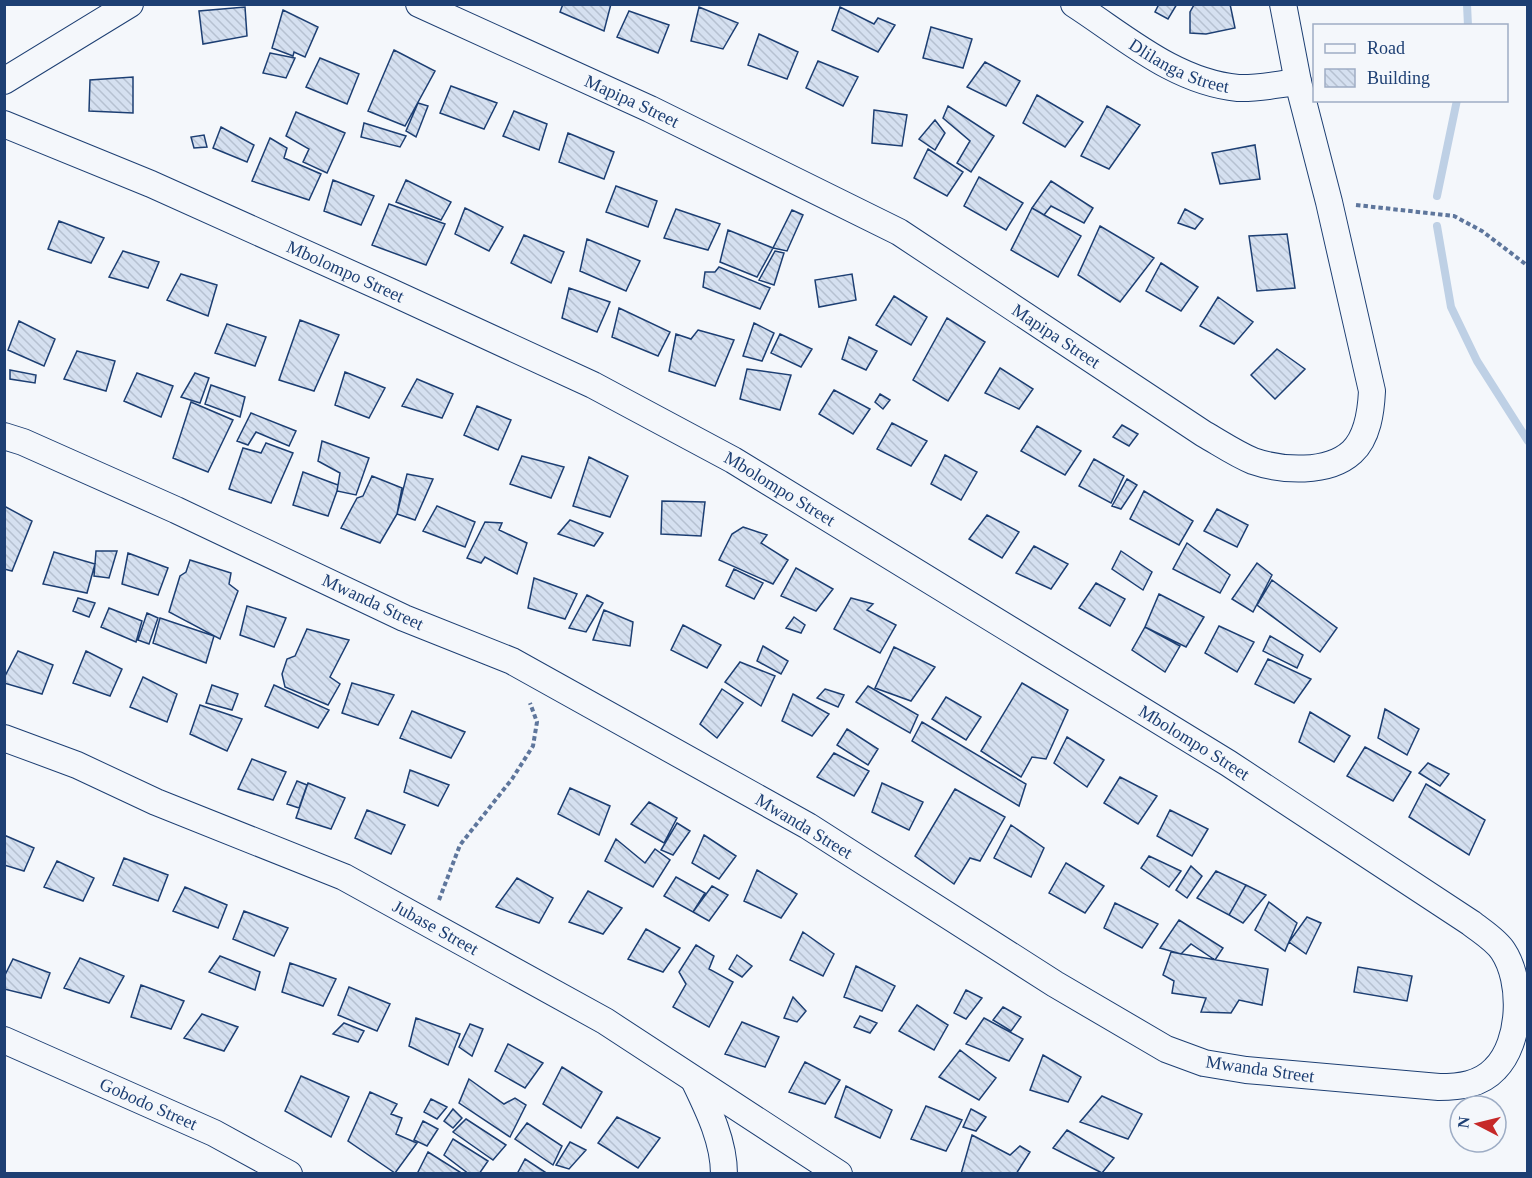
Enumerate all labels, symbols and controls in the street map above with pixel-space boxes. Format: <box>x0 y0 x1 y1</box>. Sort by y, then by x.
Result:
legend <box>1313 24 1508 102</box>
street label: Dlilanga Street <box>1125 34 1231 97</box>
text: Road <box>1367 38 1405 58</box>
text: Building <box>1367 68 1430 88</box>
street label: Mapipa Street <box>582 71 682 132</box>
street label: Mbolompo Street <box>284 236 407 307</box>
street label: Mapipa Street <box>1008 300 1104 372</box>
street label: Mbolompo Street <box>721 447 839 530</box>
street label: Mwanda Street <box>319 570 427 634</box>
street label: Mbolompo Street <box>1135 701 1253 784</box>
street label: Mwanda Street <box>752 789 856 863</box>
street label: Jubase Street <box>389 896 482 959</box>
street label: Mwanda Street <box>1204 1051 1316 1087</box>
street label: Gobodo Street <box>97 1074 200 1134</box>
north arrow <box>1448 1094 1508 1154</box>
text: N <box>1454 1115 1473 1129</box>

